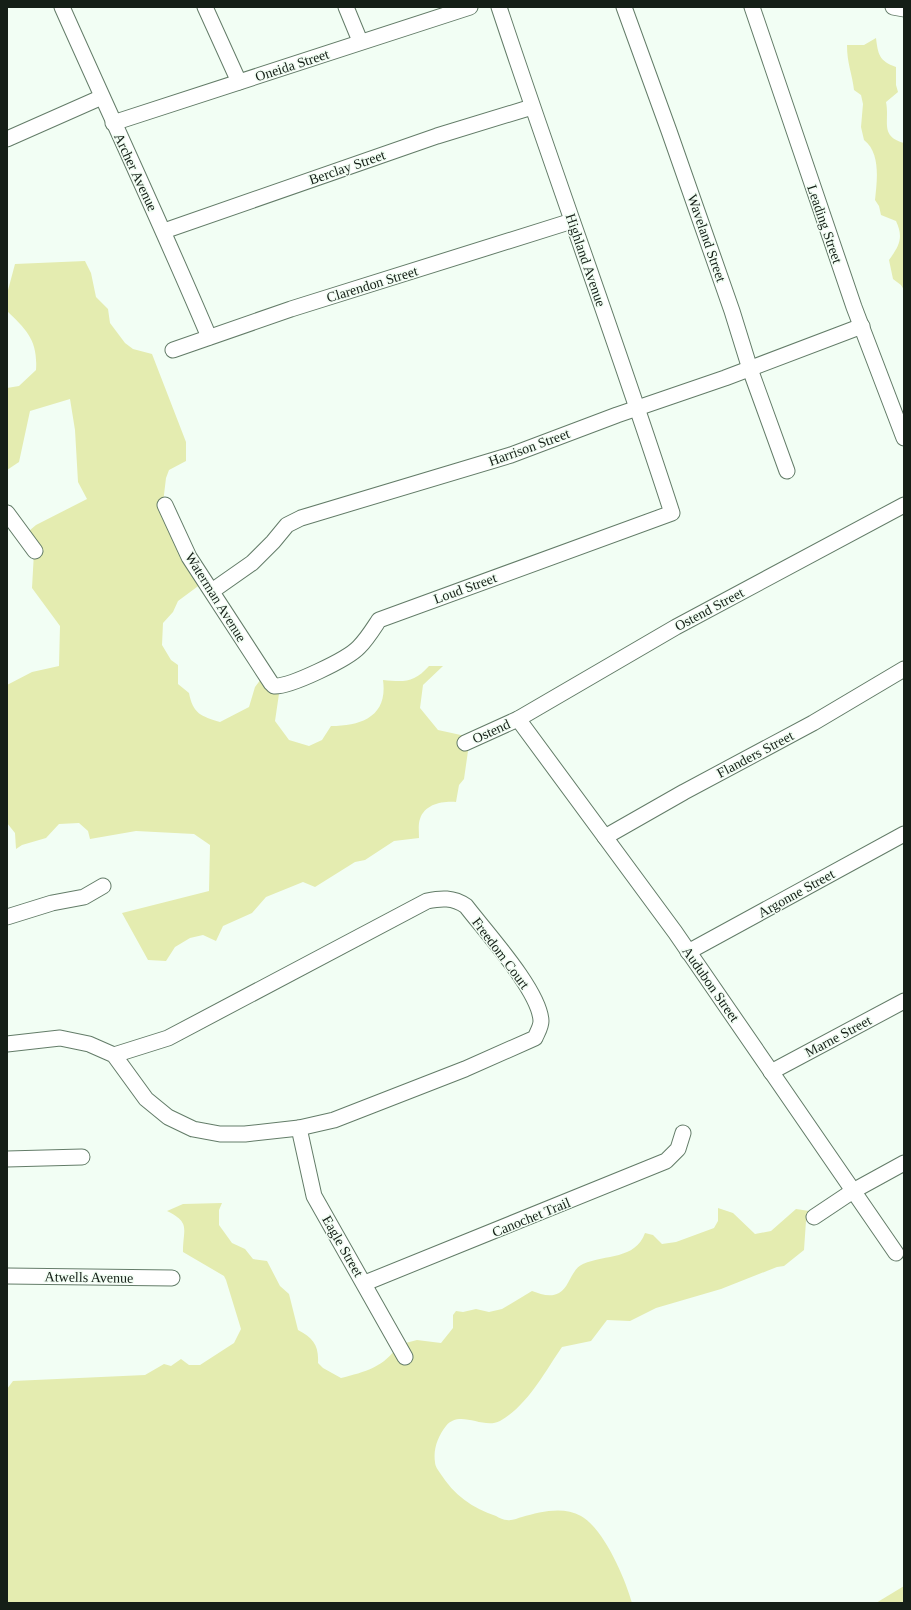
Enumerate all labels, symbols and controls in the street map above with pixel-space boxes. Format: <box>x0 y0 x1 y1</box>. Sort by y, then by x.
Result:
street label: Oneida Street <box>253 46 331 84</box>
street label: Archer Avenue <box>111 131 160 213</box>
street label: Berclay Street <box>307 147 387 188</box>
street label: Leading Street <box>804 183 845 265</box>
street label: Waveland Street <box>684 192 729 284</box>
street label: Highland Avenue <box>563 212 608 309</box>
street label: Clarendon Street <box>325 263 420 305</box>
street label: Harrison Street <box>487 426 572 469</box>
street label: Waterman Avenue <box>182 550 249 645</box>
street label: Loud Street <box>432 570 499 607</box>
street label: Ostend Street <box>672 585 746 634</box>
street label: Ostend <box>470 717 512 746</box>
street label: Flanders Street <box>714 728 796 781</box>
street label: Argonne Street <box>755 866 837 921</box>
street label: Freedom Court <box>469 915 532 992</box>
street label: Audubon Street <box>679 944 742 1025</box>
street label: Marne Street <box>803 1013 874 1060</box>
street label: Canochet Trail <box>490 1195 572 1240</box>
street label: Eagle Street <box>319 1213 366 1280</box>
street label: Atwells Avenue <box>44 1269 134 1286</box>

